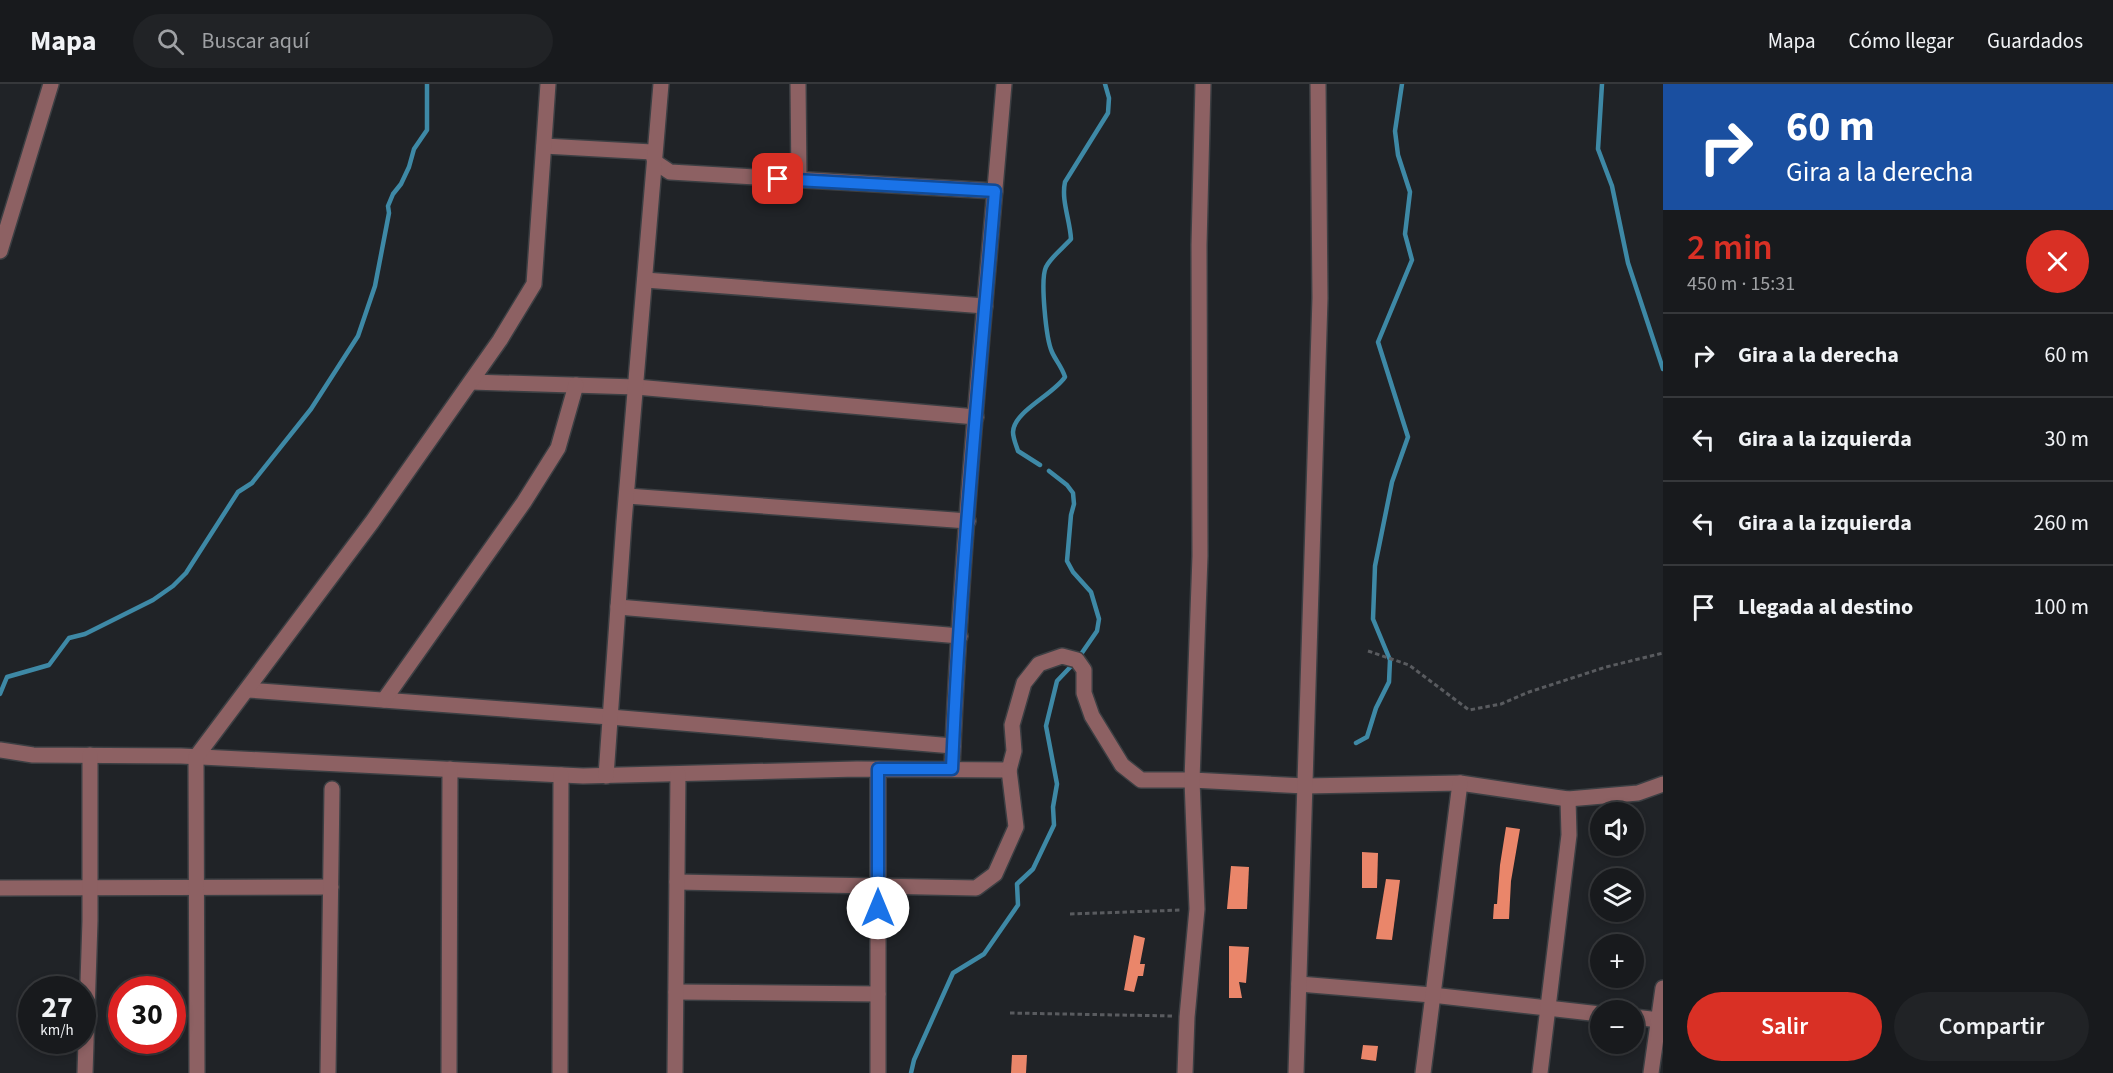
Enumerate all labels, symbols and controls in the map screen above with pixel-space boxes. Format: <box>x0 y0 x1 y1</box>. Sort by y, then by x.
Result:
search box <box>133 14 553 68</box>
text: Mapa <box>30 21 97 61</box>
icon: search <box>154 25 187 58</box>
text: Buscar aquí <box>202 25 309 57</box>
text: Mapa <box>1768 26 1816 56</box>
text: Cómo llegar <box>1849 26 1954 56</box>
text: Guardados <box>1987 26 2083 56</box>
text: 60 m <box>1786 97 1875 157</box>
icon: right <box>1687 108 1765 186</box>
pin <box>752 153 803 204</box>
text: Gira a la derecha <box>1786 153 1973 192</box>
icon: arrive <box>761 162 794 195</box>
text: 2 min <box>1687 222 1773 273</box>
button: close <box>2026 230 2089 293</box>
text: 450 m · 15:31 <box>1687 270 1795 298</box>
icon: right <box>1687 339 1720 372</box>
text: Gira a la derecha <box>1738 339 1899 371</box>
text: 60 m <box>2044 339 2089 371</box>
icon: left <box>1687 423 1720 456</box>
text: Gira a la izquierda <box>1738 423 1912 455</box>
text: 30 m <box>2044 423 2089 455</box>
icon: left <box>1687 507 1720 540</box>
text: Gira a la izquierda <box>1738 507 1912 539</box>
text: 260 m <box>2034 507 2089 539</box>
icon: arrive <box>1687 591 1720 624</box>
text: Llegada al destino <box>1738 591 1913 623</box>
text: 100 m <box>2034 591 2089 623</box>
map controls <box>1590 802 1644 1054</box>
button: sound <box>1590 802 1644 856</box>
button: layers <box>1590 868 1644 922</box>
position arrow <box>846 876 910 940</box>
button: + <box>1590 934 1644 988</box>
speed limit sign: 30 <box>108 976 186 1054</box>
text: 27 <box>41 986 73 1029</box>
button: Salir <box>1687 992 1882 1061</box>
button: Compartir <box>1894 992 2089 1061</box>
button: − <box>1590 1000 1644 1054</box>
text: km/h <box>40 1020 74 1041</box>

